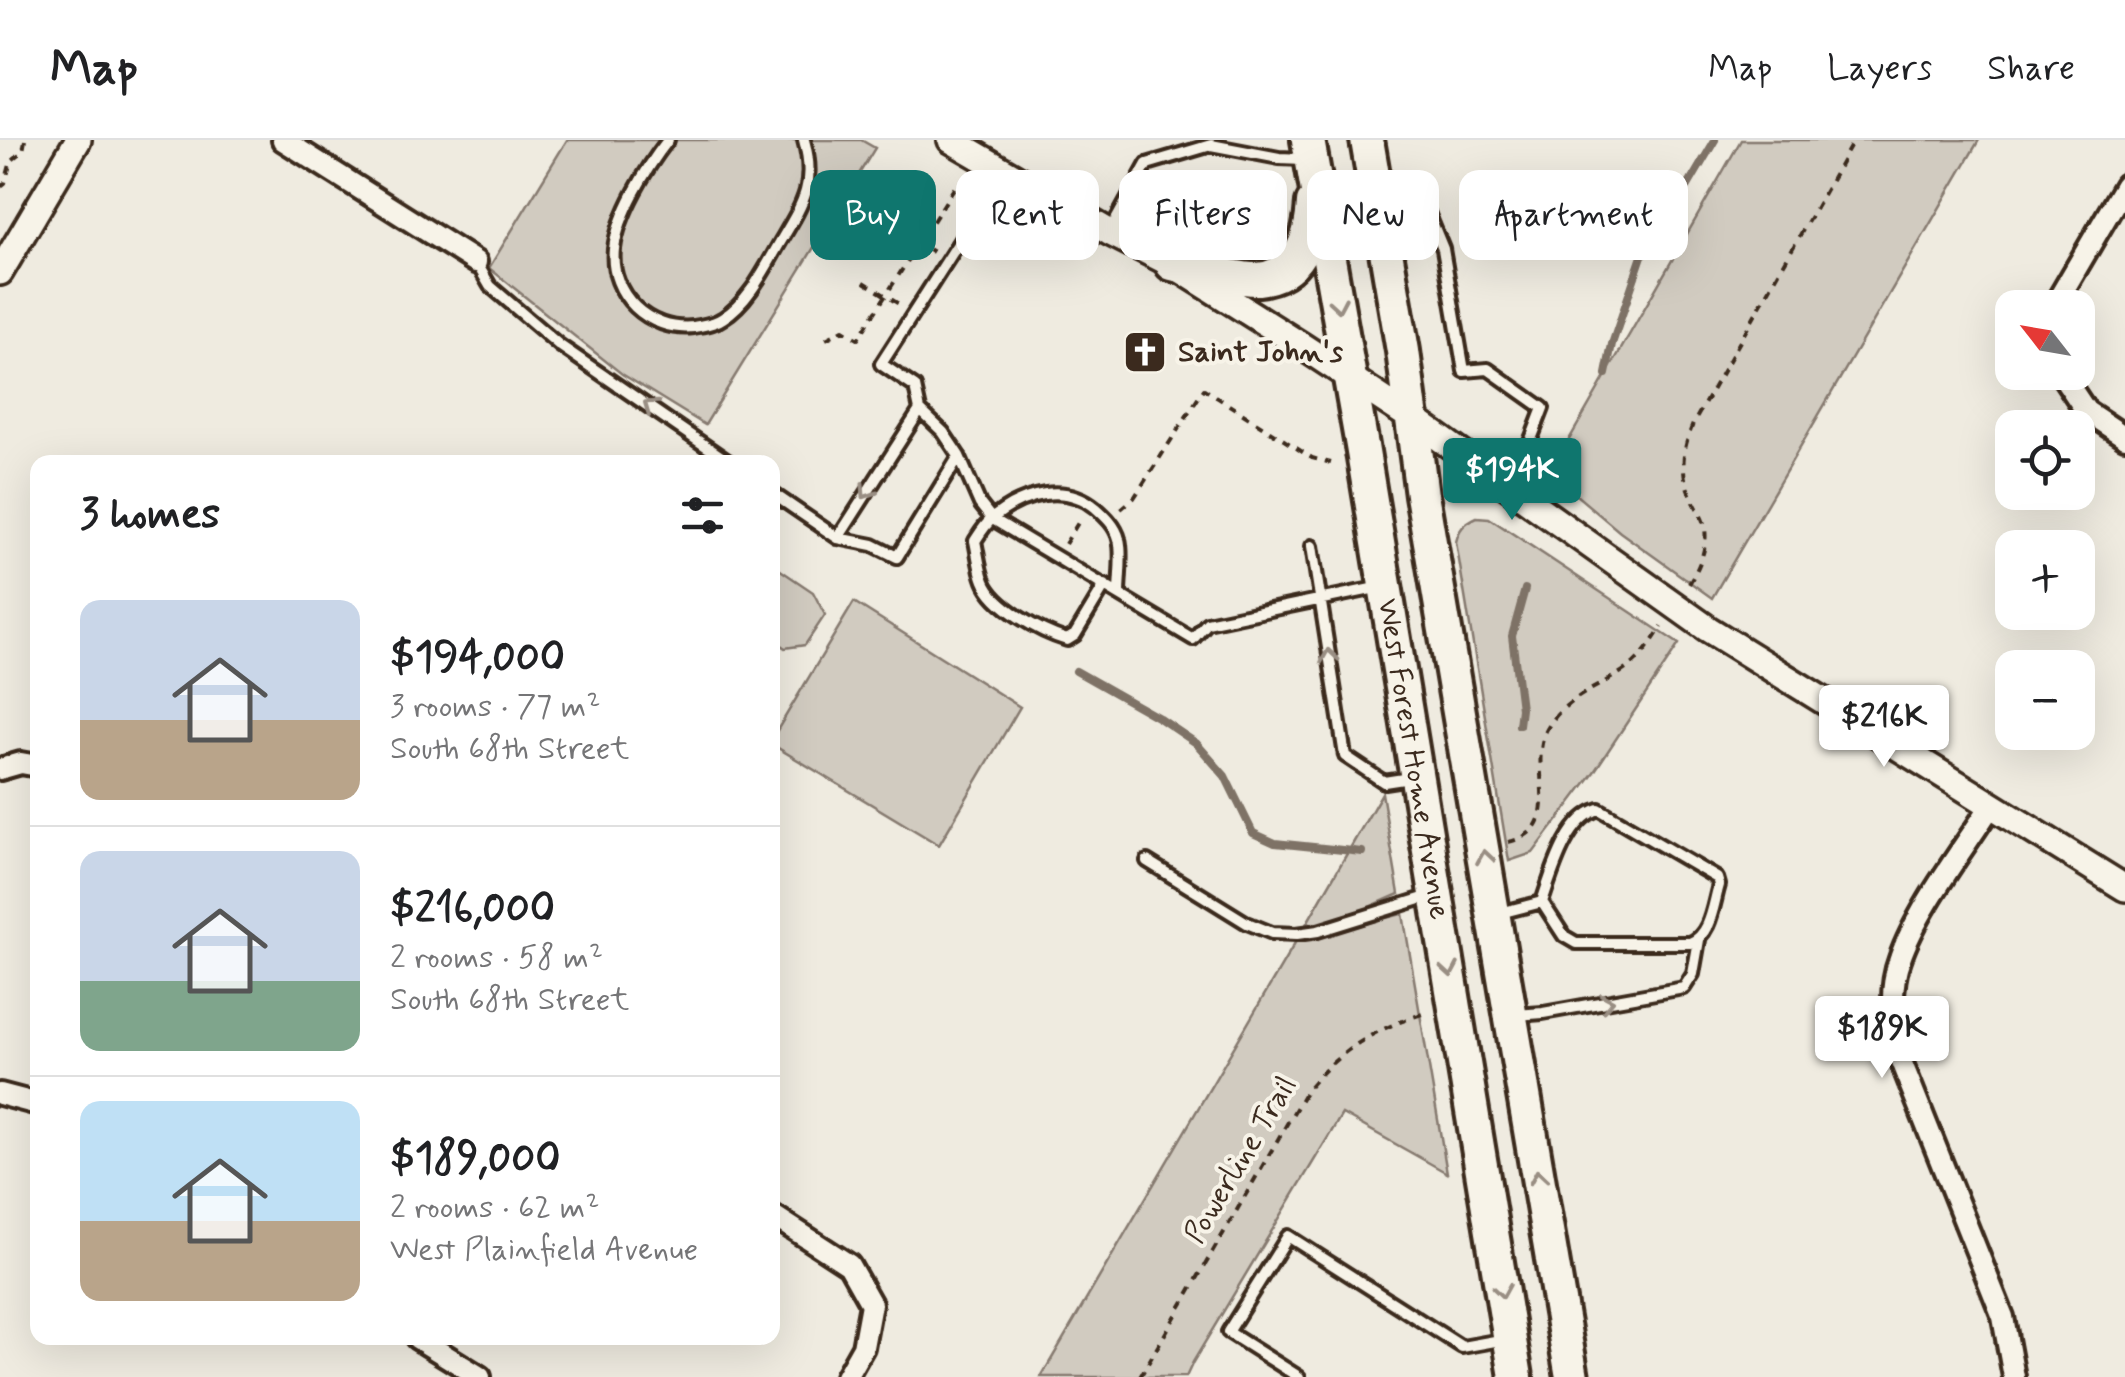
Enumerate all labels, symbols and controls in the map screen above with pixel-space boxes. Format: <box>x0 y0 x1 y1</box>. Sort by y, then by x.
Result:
text: Map <box>50 38 138 101</box>
text: Map <box>1708 46 1772 92</box>
text: Layers <box>1827 46 1932 92</box>
text: Share <box>1987 46 2075 92</box>
chip: Buy <box>810 170 936 260</box>
chip: Rent <box>956 170 1099 260</box>
chip: Filters <box>1119 170 1287 260</box>
chip: New <box>1307 170 1439 260</box>
chip: Apartment <box>1459 170 1688 260</box>
north arrow <box>1995 290 2095 390</box>
map controls <box>1995 290 2095 750</box>
one-way arrow <box>1327 297 1348 313</box>
church icon: Saint John's <box>1122 329 1168 375</box>
place label: Saint John's <box>1178 333 1344 372</box>
one-way arrow <box>642 400 661 419</box>
button: locate <box>1995 410 2095 510</box>
pin: $194K <box>1442 438 1582 523</box>
text: $194K <box>1465 449 1559 491</box>
one-way arrow <box>861 481 880 499</box>
text: 3 homes <box>80 488 220 543</box>
icon: filters <box>675 488 730 543</box>
button: + <box>1995 530 2095 630</box>
street label: West Forest Home Avenue <box>1368 596 1460 922</box>
text: $194,000 <box>390 631 565 686</box>
icon: home <box>160 640 280 760</box>
one-way arrow <box>1319 648 1340 664</box>
button: − <box>1995 650 2095 750</box>
pin: $216K <box>1814 685 1954 770</box>
text: 3 rooms · 77 m² <box>390 686 601 728</box>
text: $216K <box>1841 696 1927 738</box>
text: South 68th Street <box>390 728 629 770</box>
one-way arrow <box>1475 848 1496 865</box>
text: $216,000 <box>390 882 555 937</box>
icon: home <box>160 891 280 1011</box>
text: 2 rooms · 58 m² <box>390 937 603 979</box>
one-way arrow <box>1439 962 1460 979</box>
text: South 68th Street <box>390 979 629 1021</box>
one-way arrow <box>1599 992 1615 1013</box>
pin: $189K <box>1812 996 1952 1081</box>
text: $189K <box>1837 1007 1927 1049</box>
street label: Powerline Trail <box>1176 1069 1306 1251</box>
text: $189,000 <box>390 1132 560 1187</box>
icon: home <box>160 1141 280 1261</box>
one-way arrow <box>1528 1169 1549 1186</box>
text: 2 rooms · 62 m² <box>390 1187 599 1229</box>
text: West Plainfield Avenue <box>390 1229 698 1271</box>
one-way arrow <box>1491 1283 1512 1299</box>

